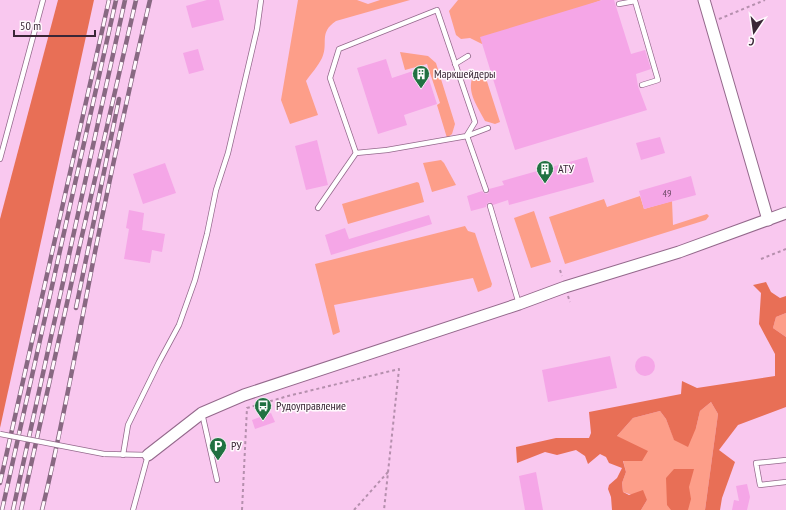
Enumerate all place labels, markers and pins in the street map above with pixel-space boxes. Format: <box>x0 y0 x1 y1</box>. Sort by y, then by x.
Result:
building icon: Маркшейдеры <box>411 64 431 89</box>
place label: Маркшейдеры <box>434 66 496 81</box>
building icon: АТУ <box>535 159 555 184</box>
place label: АТУ <box>558 161 574 176</box>
bus stop icon: Рудоуправление <box>253 396 273 421</box>
place label: Рудоуправление <box>276 398 346 413</box>
parking icon: РУ <box>208 436 228 461</box>
place label: РУ <box>231 438 242 453</box>

